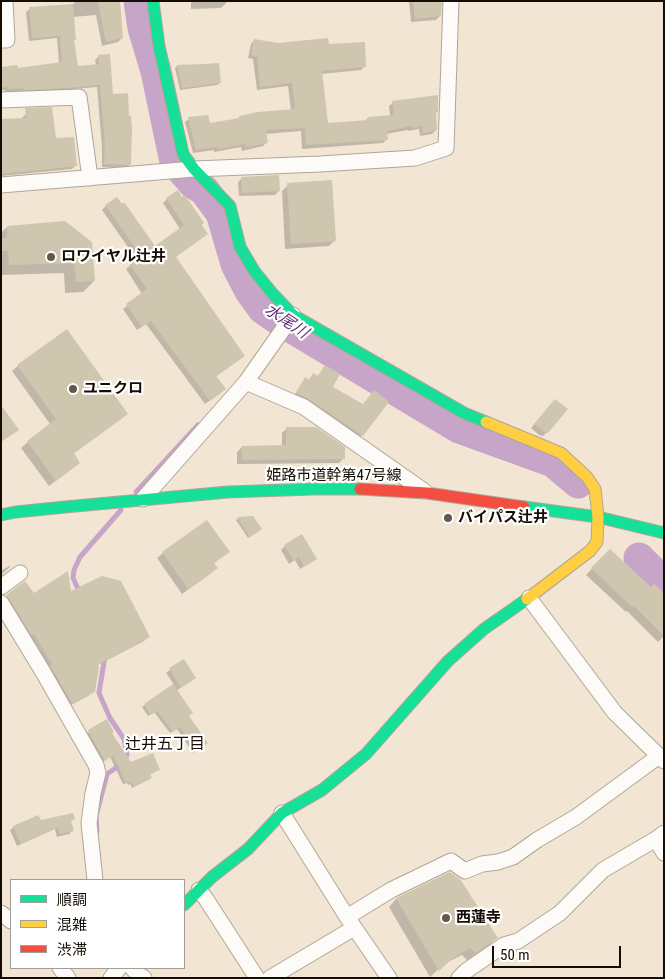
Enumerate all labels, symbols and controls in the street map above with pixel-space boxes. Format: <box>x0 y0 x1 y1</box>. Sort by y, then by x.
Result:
place label: ロワイヤル辻井 <box>61 248 166 266</box>
marker: ロワイヤル辻井 <box>45 251 57 263</box>
water label: 水尾川 <box>261 301 311 343</box>
place label: ユニクロ <box>83 380 143 398</box>
marker: ユニクロ <box>67 383 79 395</box>
street label: 姫路市道幹第47号線 <box>267 467 401 485</box>
place label: バイパス辻井 <box>458 509 548 527</box>
marker: バイパス辻井 <box>442 512 454 524</box>
district label: 辻井五丁目 <box>125 735 205 755</box>
legend <box>10 879 185 969</box>
text: 順調 <box>57 891 87 909</box>
place label: 西蓮寺 <box>456 909 501 927</box>
marker: 西蓮寺 <box>440 912 452 924</box>
text: 混雑 <box>57 916 87 934</box>
scale bar <box>495 936 624 968</box>
text: 渋滞 <box>57 941 87 959</box>
text: 50 m <box>500 946 530 964</box>

